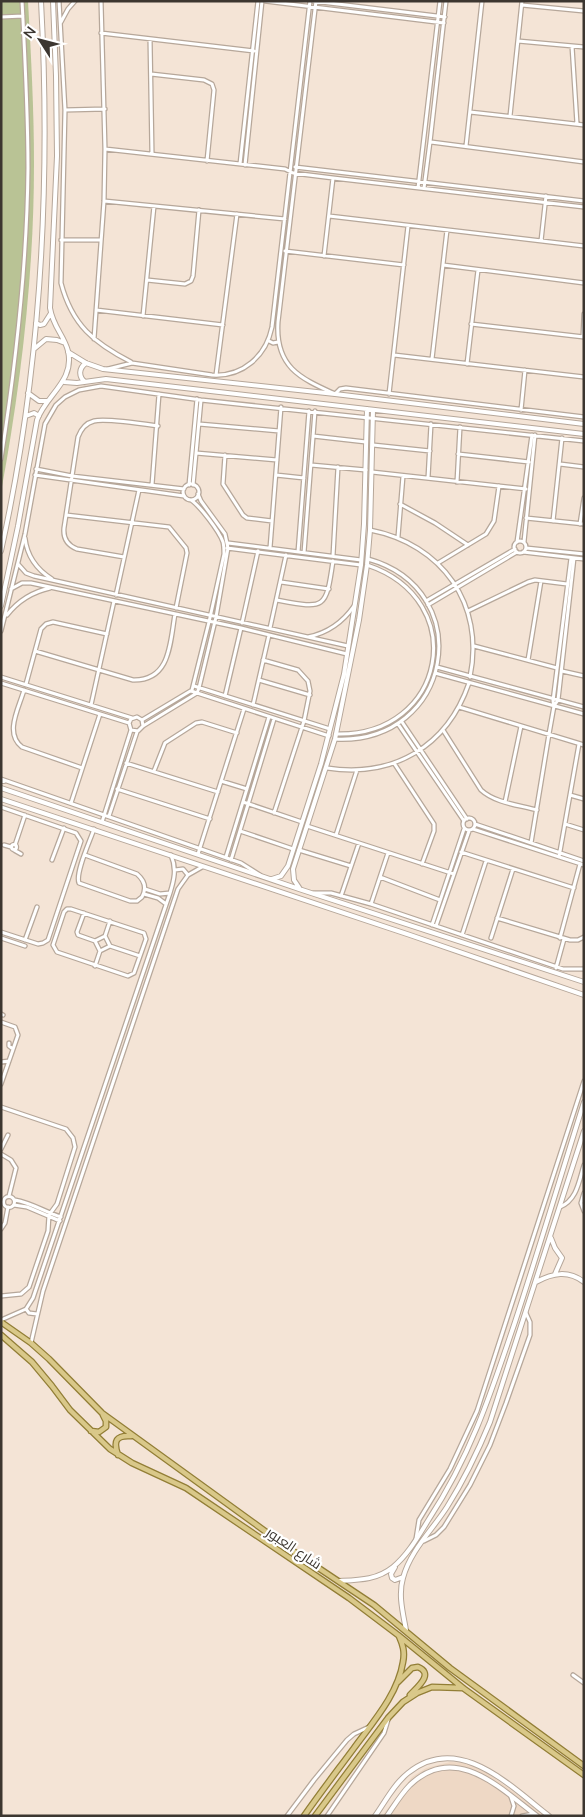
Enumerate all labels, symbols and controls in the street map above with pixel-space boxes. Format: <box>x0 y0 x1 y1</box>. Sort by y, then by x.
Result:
north arrow <box>15 15 65 65</box>
text: N <box>19 23 41 42</box>
street label: شارع العبور <box>261 1522 325 1574</box>

